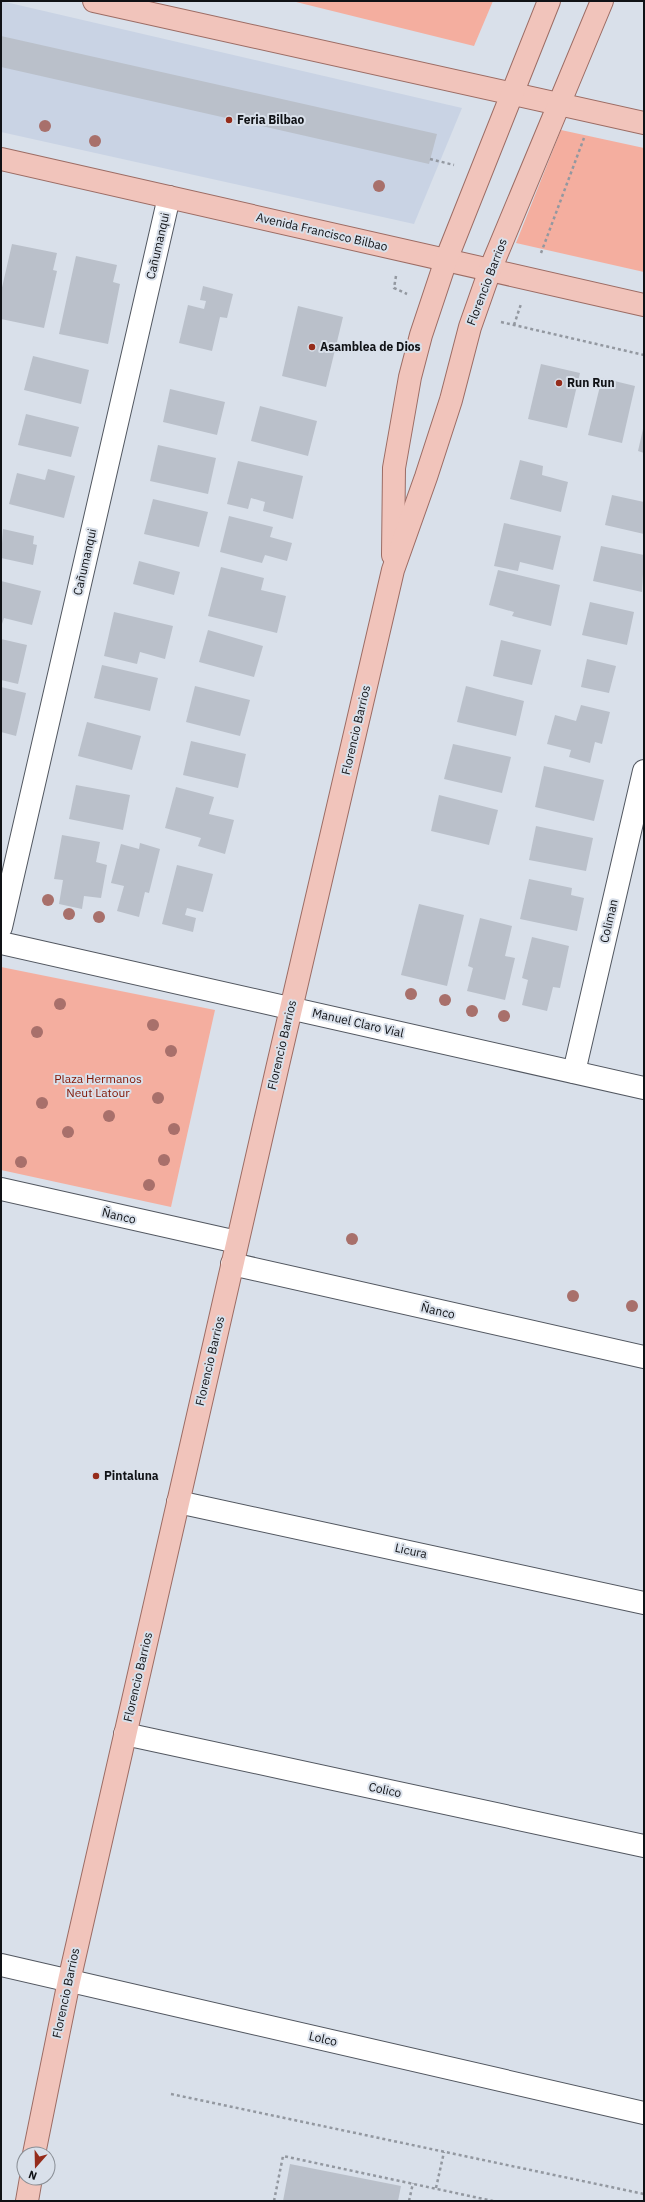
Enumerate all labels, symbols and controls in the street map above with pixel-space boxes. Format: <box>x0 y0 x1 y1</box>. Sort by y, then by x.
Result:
place label: Feria Bilbao <box>237 112 305 127</box>
marker: Feria Bilbao <box>224 115 234 125</box>
street label: Avenida Francisco Bilbao <box>255 209 390 254</box>
street label: Cañumanqui <box>143 211 172 281</box>
street label: Florencio Barrios <box>463 236 510 327</box>
place label: Asamblea de Dios <box>320 339 421 354</box>
marker: Asamblea de Dios <box>307 342 317 352</box>
place label: Run Run <box>567 375 615 390</box>
marker: Run Run <box>554 378 564 388</box>
street label: Cañumanqui <box>70 527 99 597</box>
street label: Florencio Barrios <box>338 683 373 776</box>
street label: Coliman <box>596 898 621 944</box>
street label: Florencio Barrios <box>264 998 299 1091</box>
street label: Manuel Claro Vial <box>311 1005 405 1040</box>
park label: Plaza Hermanos Neut Latour <box>54 1071 142 1100</box>
street label: Ñanco <box>101 1204 138 1227</box>
street label: Ñanco <box>420 1299 457 1322</box>
street label: Florencio Barrios <box>192 1314 227 1407</box>
place label: Pintaluna <box>104 1468 159 1483</box>
marker: Pintaluna <box>91 1471 101 1481</box>
street label: Licura <box>394 1540 429 1561</box>
street label: Florencio Barrios <box>120 1630 155 1723</box>
street label: Colico <box>367 1779 403 1800</box>
street label: Florencio Barrios <box>49 1946 82 2039</box>
street label: Lolco <box>308 2028 339 2049</box>
north arrow <box>16 2146 56 2186</box>
text: N <box>26 2167 39 2183</box>

